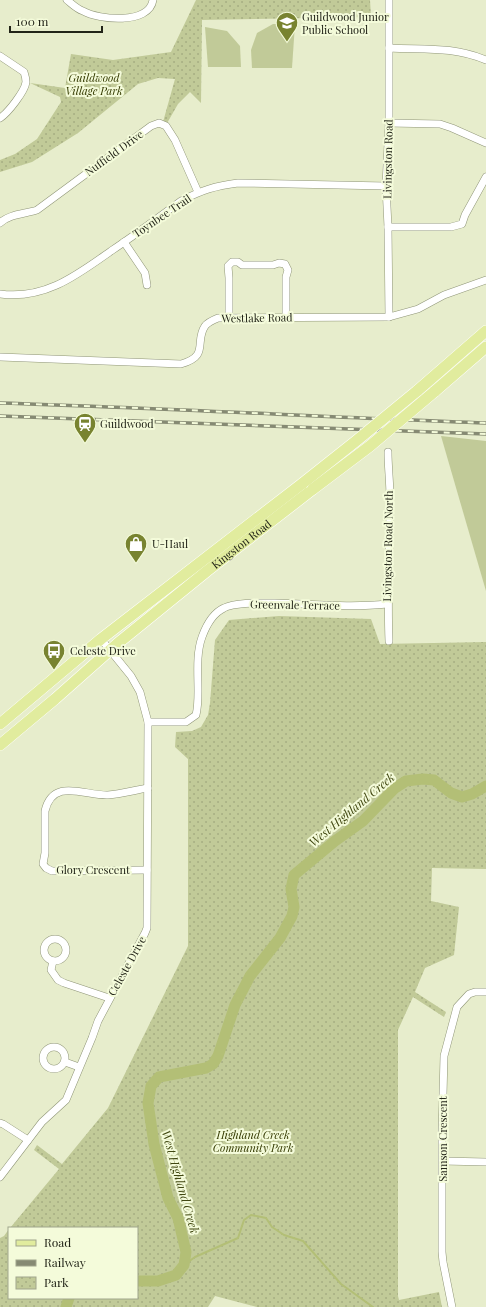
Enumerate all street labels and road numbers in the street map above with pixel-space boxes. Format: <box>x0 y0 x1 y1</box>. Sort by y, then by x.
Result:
street label: Livingston Road <box>379 118 396 199</box>
street label: Nuffield Drive <box>81 126 146 179</box>
street label: Toynbee Trail <box>129 190 194 241</box>
street label: Westlake Road <box>220 309 293 326</box>
street label: Livingston Road North <box>379 490 396 602</box>
street label: Kingston Road <box>208 516 275 572</box>
street label: Greenvale Terrace <box>250 596 341 613</box>
street label: Glory Crescent <box>56 862 130 877</box>
street label: Celeste Drive <box>104 933 149 998</box>
street label: Samson Crescent <box>435 1096 450 1182</box>

